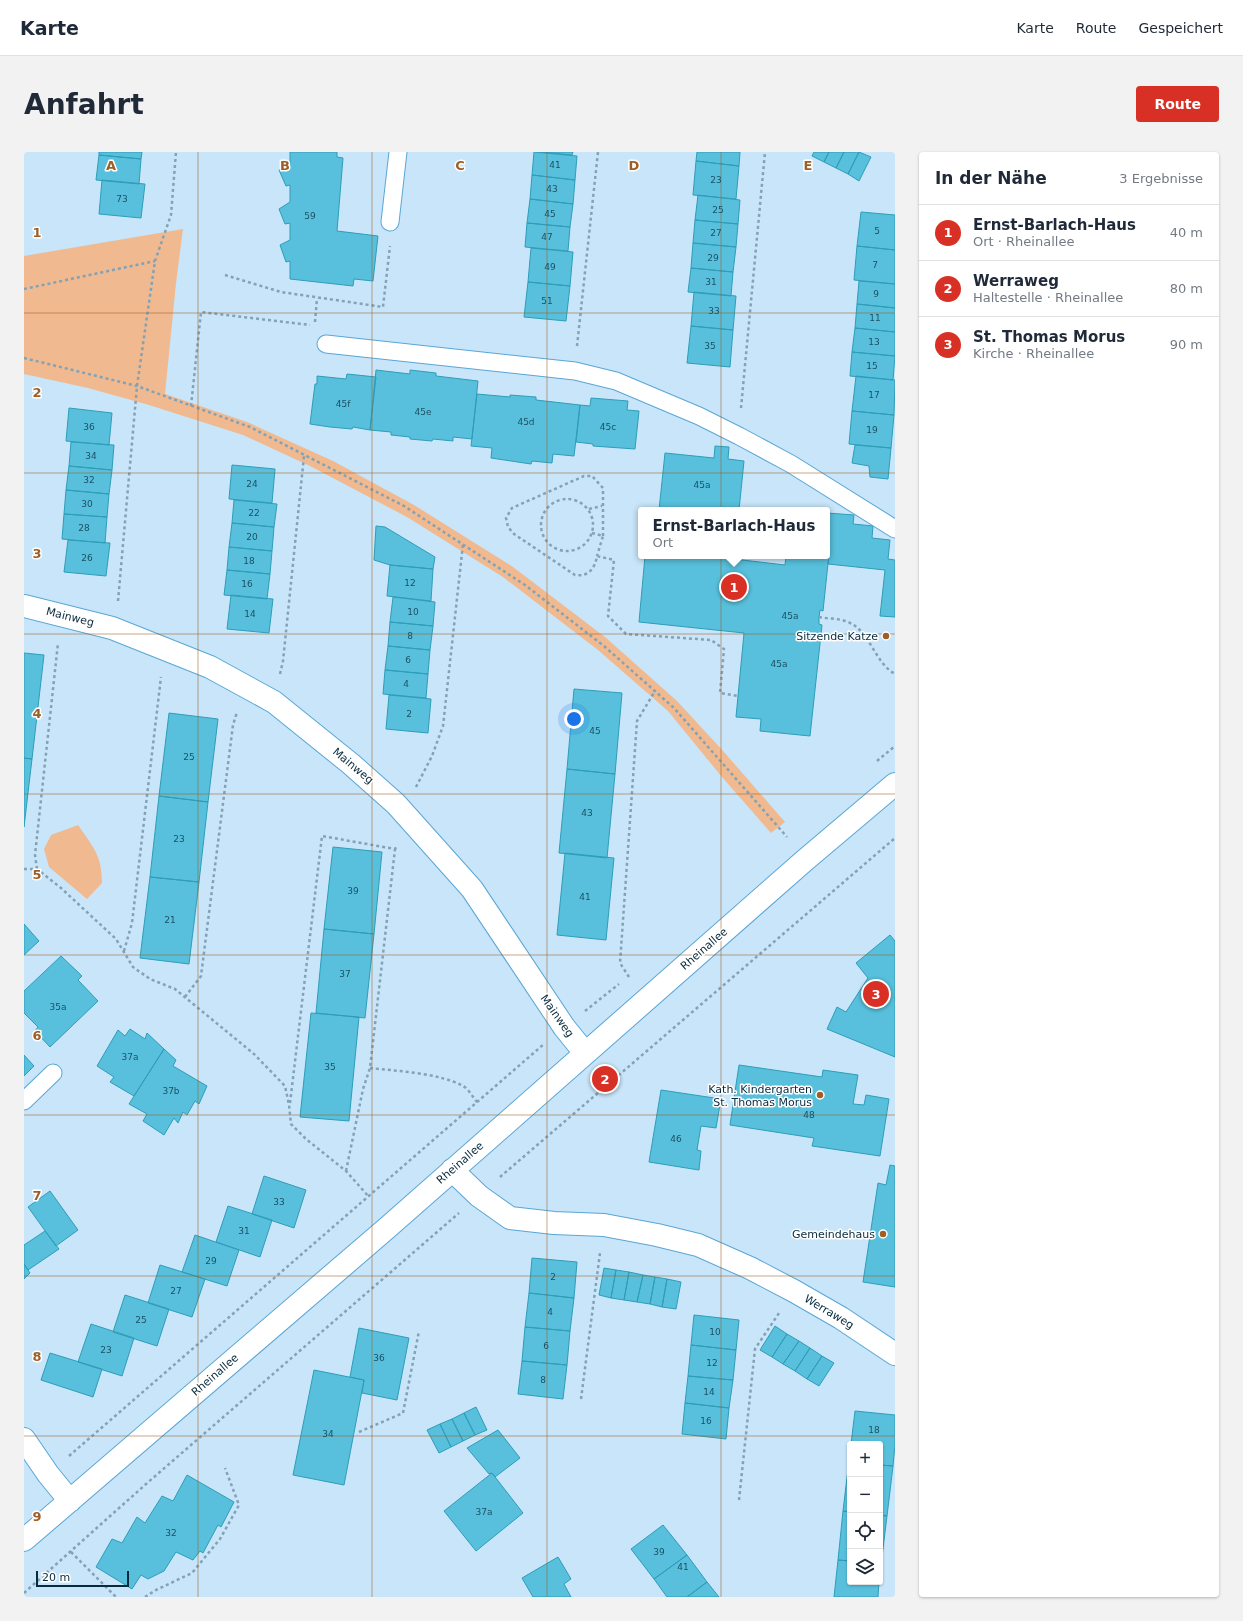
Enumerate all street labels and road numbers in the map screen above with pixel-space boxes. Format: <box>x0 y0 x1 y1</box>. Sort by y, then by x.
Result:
street label: Mainweg <box>45 605 95 629</box>
street label: Mainweg <box>330 745 376 787</box>
street label: Rheinallee <box>678 925 730 973</box>
street label: Mainweg <box>538 992 576 1040</box>
street label: Rheinallee <box>434 1139 486 1187</box>
street label: Werraweg <box>802 1292 856 1332</box>
street label: Rheinallee <box>189 1351 241 1399</box>

